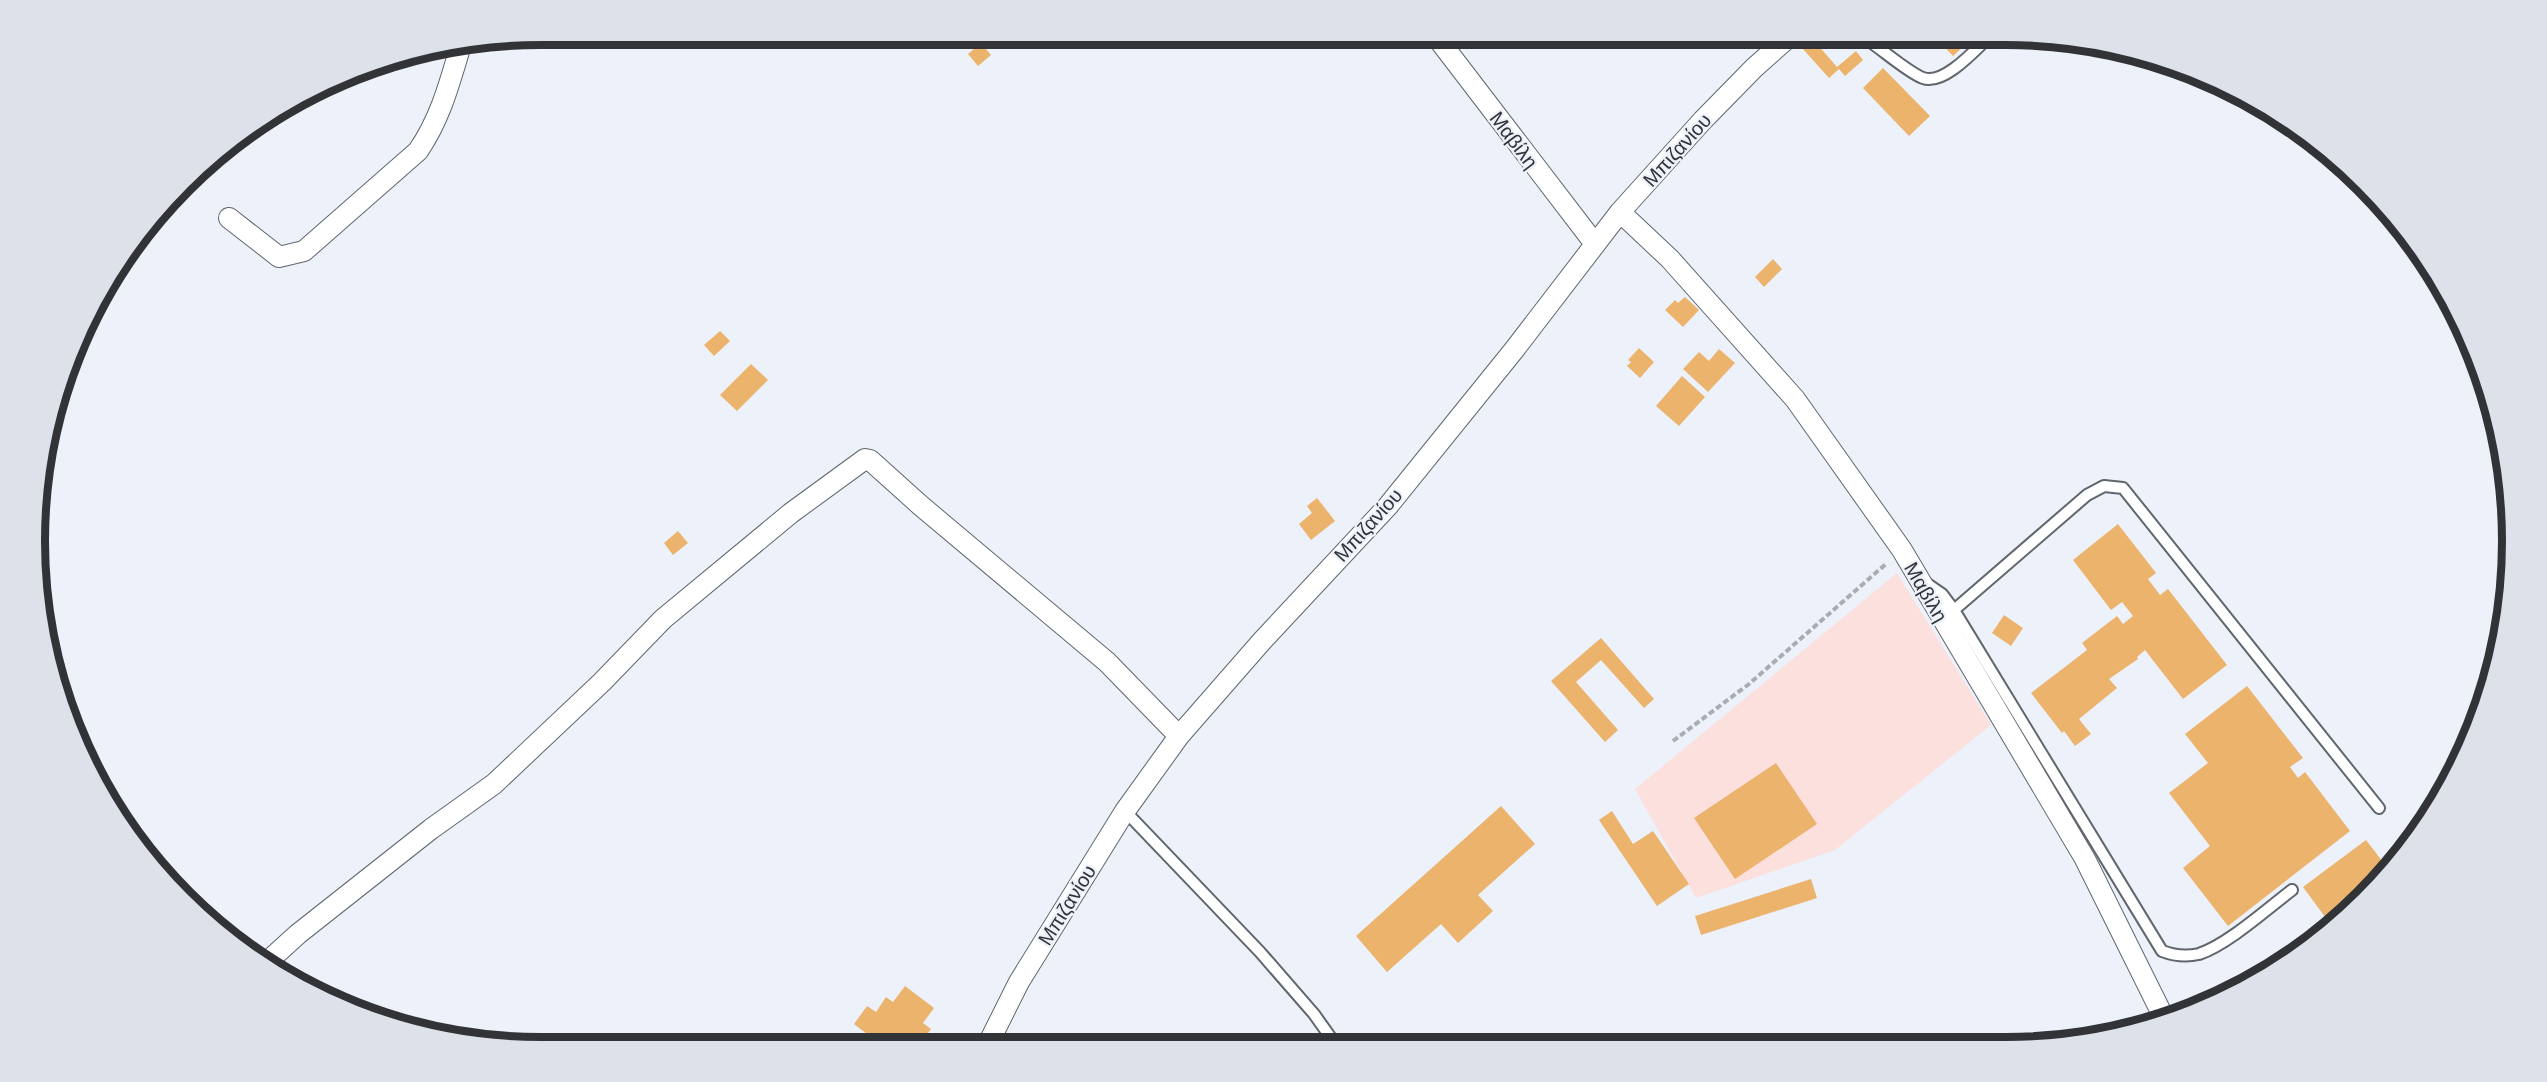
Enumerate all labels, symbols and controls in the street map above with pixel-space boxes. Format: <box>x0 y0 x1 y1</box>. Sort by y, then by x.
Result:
street label: Μαβίλη <box>1486 107 1542 173</box>
street label: Μπιζανίου <box>1639 109 1715 191</box>
street label: Μπιζανίου <box>1330 484 1406 566</box>
street label: Μαβίλη <box>1900 558 1952 626</box>
street label: Μπιζανίου <box>1034 861 1100 949</box>

